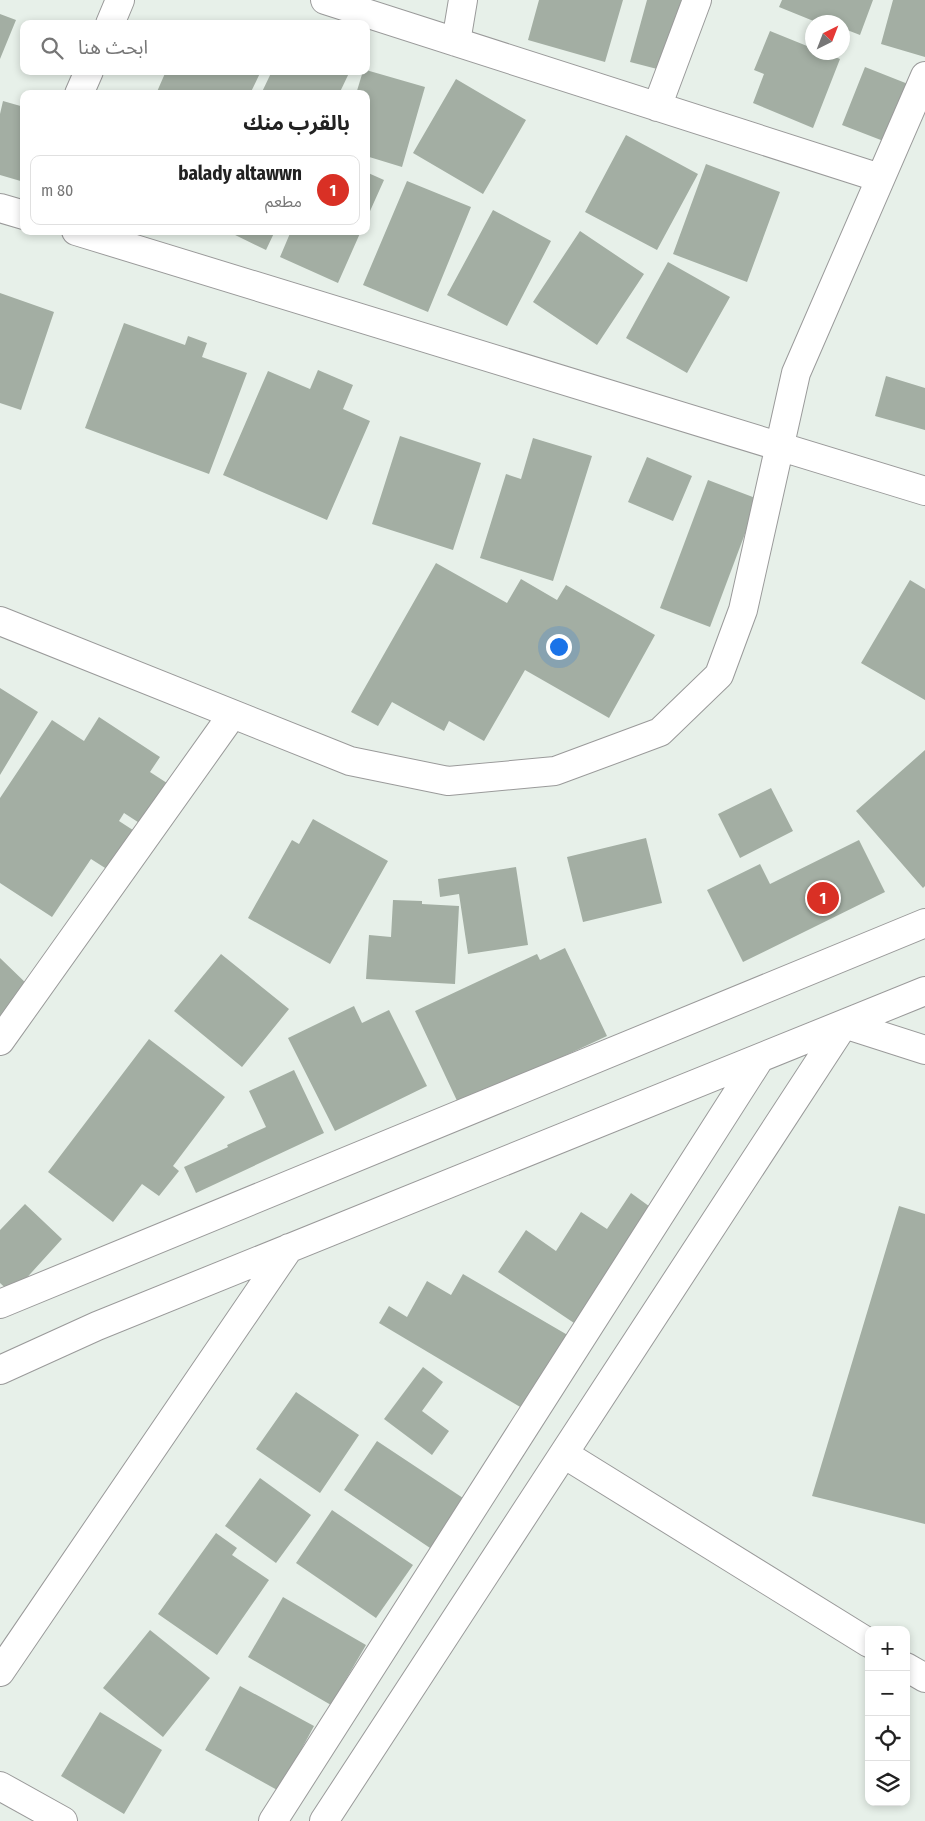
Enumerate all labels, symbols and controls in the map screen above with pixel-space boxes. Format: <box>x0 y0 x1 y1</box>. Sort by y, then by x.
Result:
north arrow <box>805 15 850 60</box>
search box <box>20 20 370 75</box>
icon: search <box>38 34 66 62</box>
text: ابحث هنا <box>78 36 148 59</box>
text: بالقرب منك <box>243 110 350 136</box>
text: balady altawwn <box>178 162 302 185</box>
text: 80 m <box>41 181 73 200</box>
text: 1 <box>330 181 336 200</box>
text: مطعم <box>265 192 302 211</box>
your location <box>546 634 572 660</box>
pin: 1 <box>807 879 839 917</box>
map controls <box>865 1626 910 1806</box>
button: + <box>865 1626 910 1671</box>
button: − <box>865 1671 910 1716</box>
button: locate <box>865 1716 910 1761</box>
button: layers <box>865 1761 910 1806</box>

